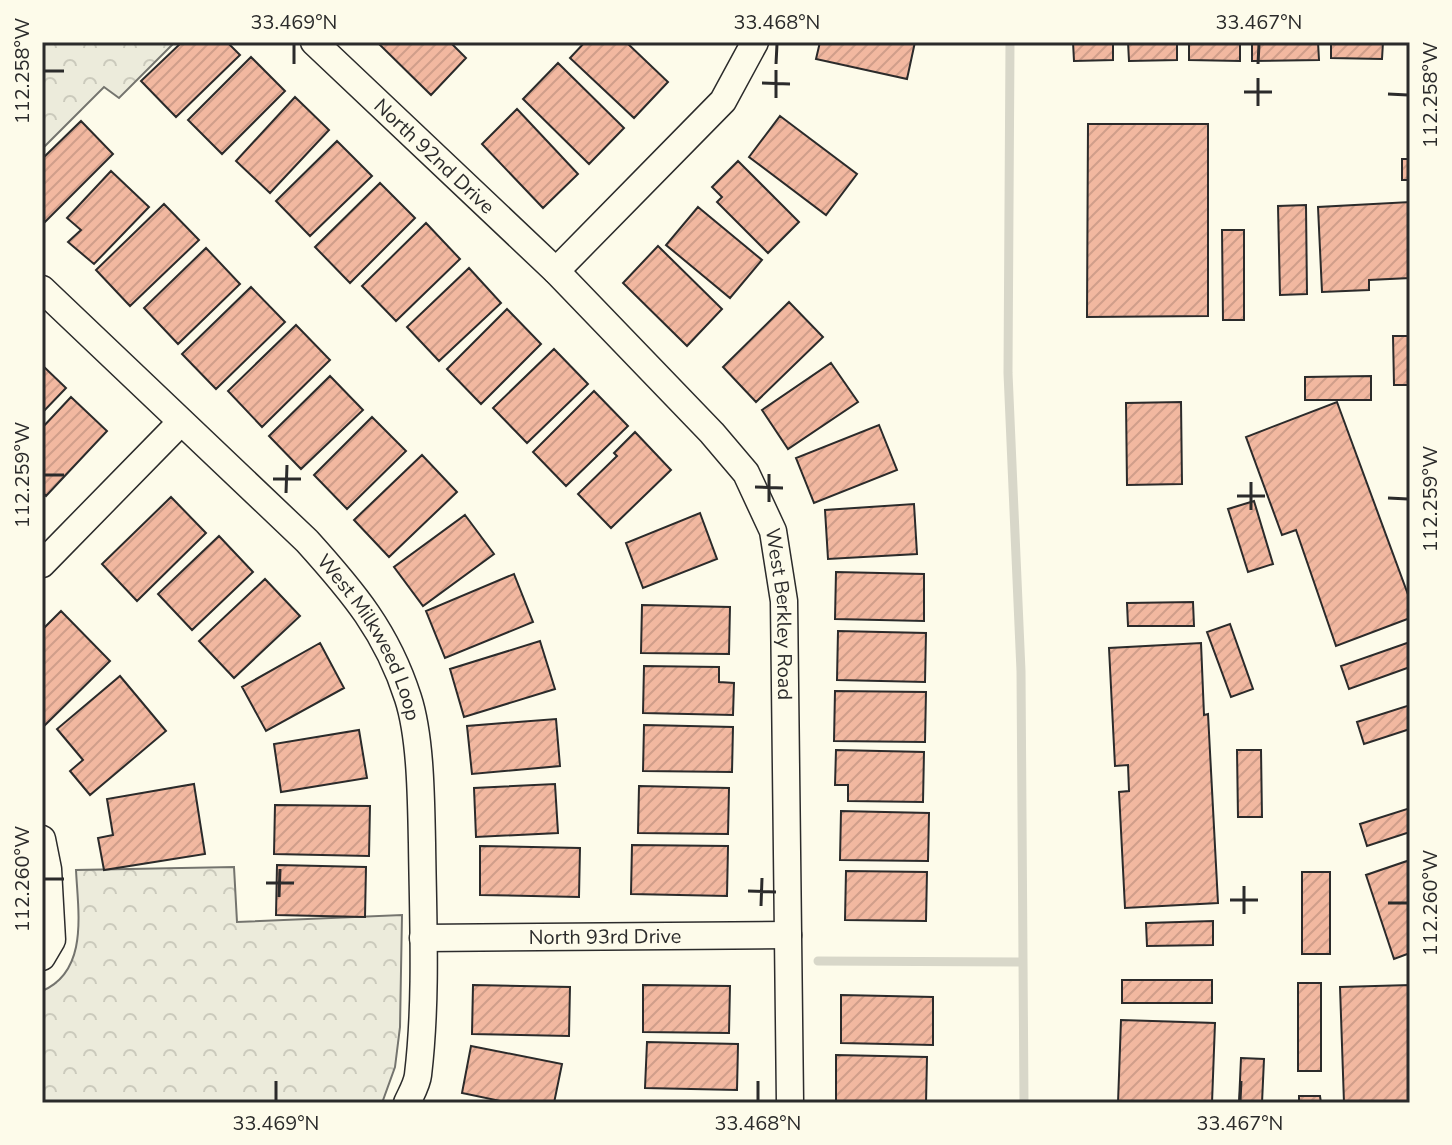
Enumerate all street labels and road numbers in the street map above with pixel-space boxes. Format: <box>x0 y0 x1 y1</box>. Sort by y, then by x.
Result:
street label: North 92nd Drive <box>368 93 500 220</box>
street label: West Berkley Road <box>759 526 798 700</box>
street label: West Milkweed Loop <box>311 548 426 723</box>
street label: North 93rd Drive <box>529 923 681 951</box>

